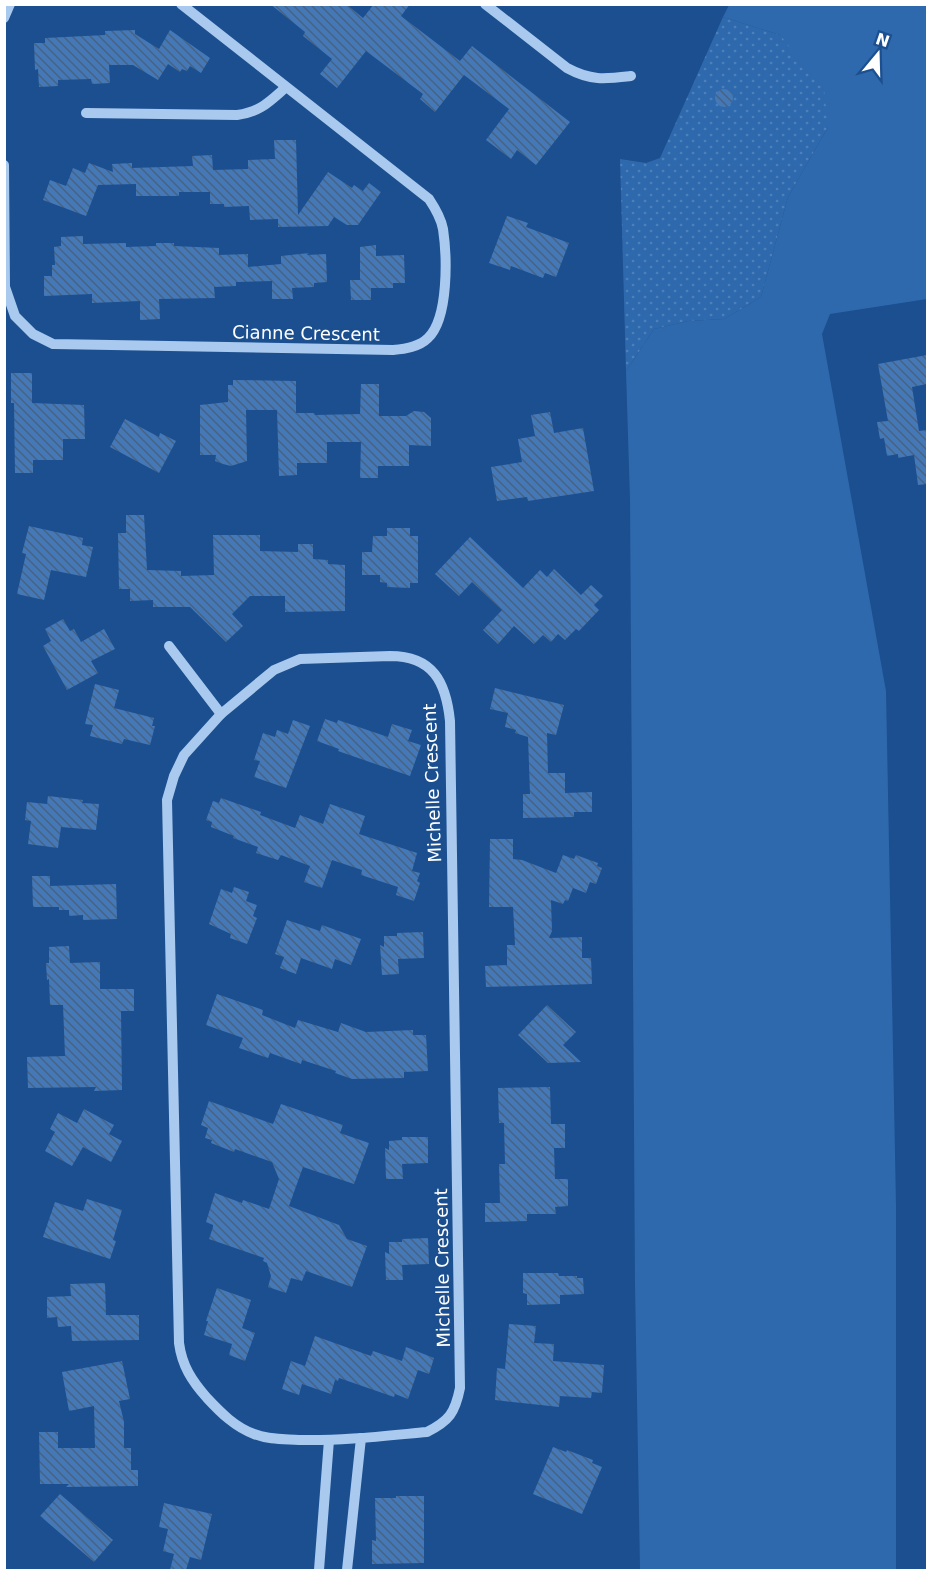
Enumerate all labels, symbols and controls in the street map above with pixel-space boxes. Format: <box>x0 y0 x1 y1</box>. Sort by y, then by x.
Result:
north arrow <box>848 24 908 84</box>
text: N <box>873 29 892 51</box>
street label: Cianne Crescent <box>232 321 380 345</box>
street label: Michelle Crescent <box>419 703 445 863</box>
street label: Michelle Crescent <box>430 1188 454 1348</box>

